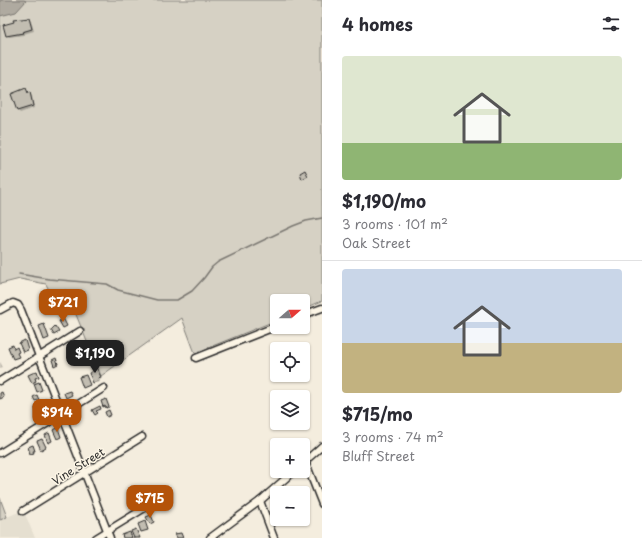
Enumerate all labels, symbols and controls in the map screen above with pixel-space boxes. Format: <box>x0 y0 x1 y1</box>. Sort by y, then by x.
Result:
text: 4 homes <box>342 11 413 37</box>
icon: filters <box>600 13 622 35</box>
icon: home <box>446 82 518 154</box>
text: $1,190/mo <box>342 188 426 214</box>
text: 3 rooms · 101 m² <box>342 214 448 233</box>
text: Oak Street <box>342 233 410 252</box>
pin: $721 <box>39 289 87 323</box>
text: $721 <box>48 292 78 311</box>
north arrow <box>270 294 310 334</box>
map controls <box>270 294 310 526</box>
icon: home <box>446 295 518 367</box>
pin: $1,190 <box>62 340 128 374</box>
button: locate <box>270 342 310 382</box>
text: $1,190 <box>75 343 115 362</box>
button: layers <box>270 390 310 430</box>
pin: $914 <box>33 399 81 433</box>
text: $715/mo <box>342 401 413 427</box>
text: $914 <box>41 402 73 421</box>
text: 3 rooms · 74 m² <box>342 427 444 446</box>
button: + <box>270 438 310 478</box>
street label: Vine Street <box>48 443 108 489</box>
text: Bluff Street <box>342 446 415 465</box>
pin: $715 <box>126 485 174 519</box>
button: − <box>270 486 310 526</box>
text: $715 <box>135 488 165 507</box>

